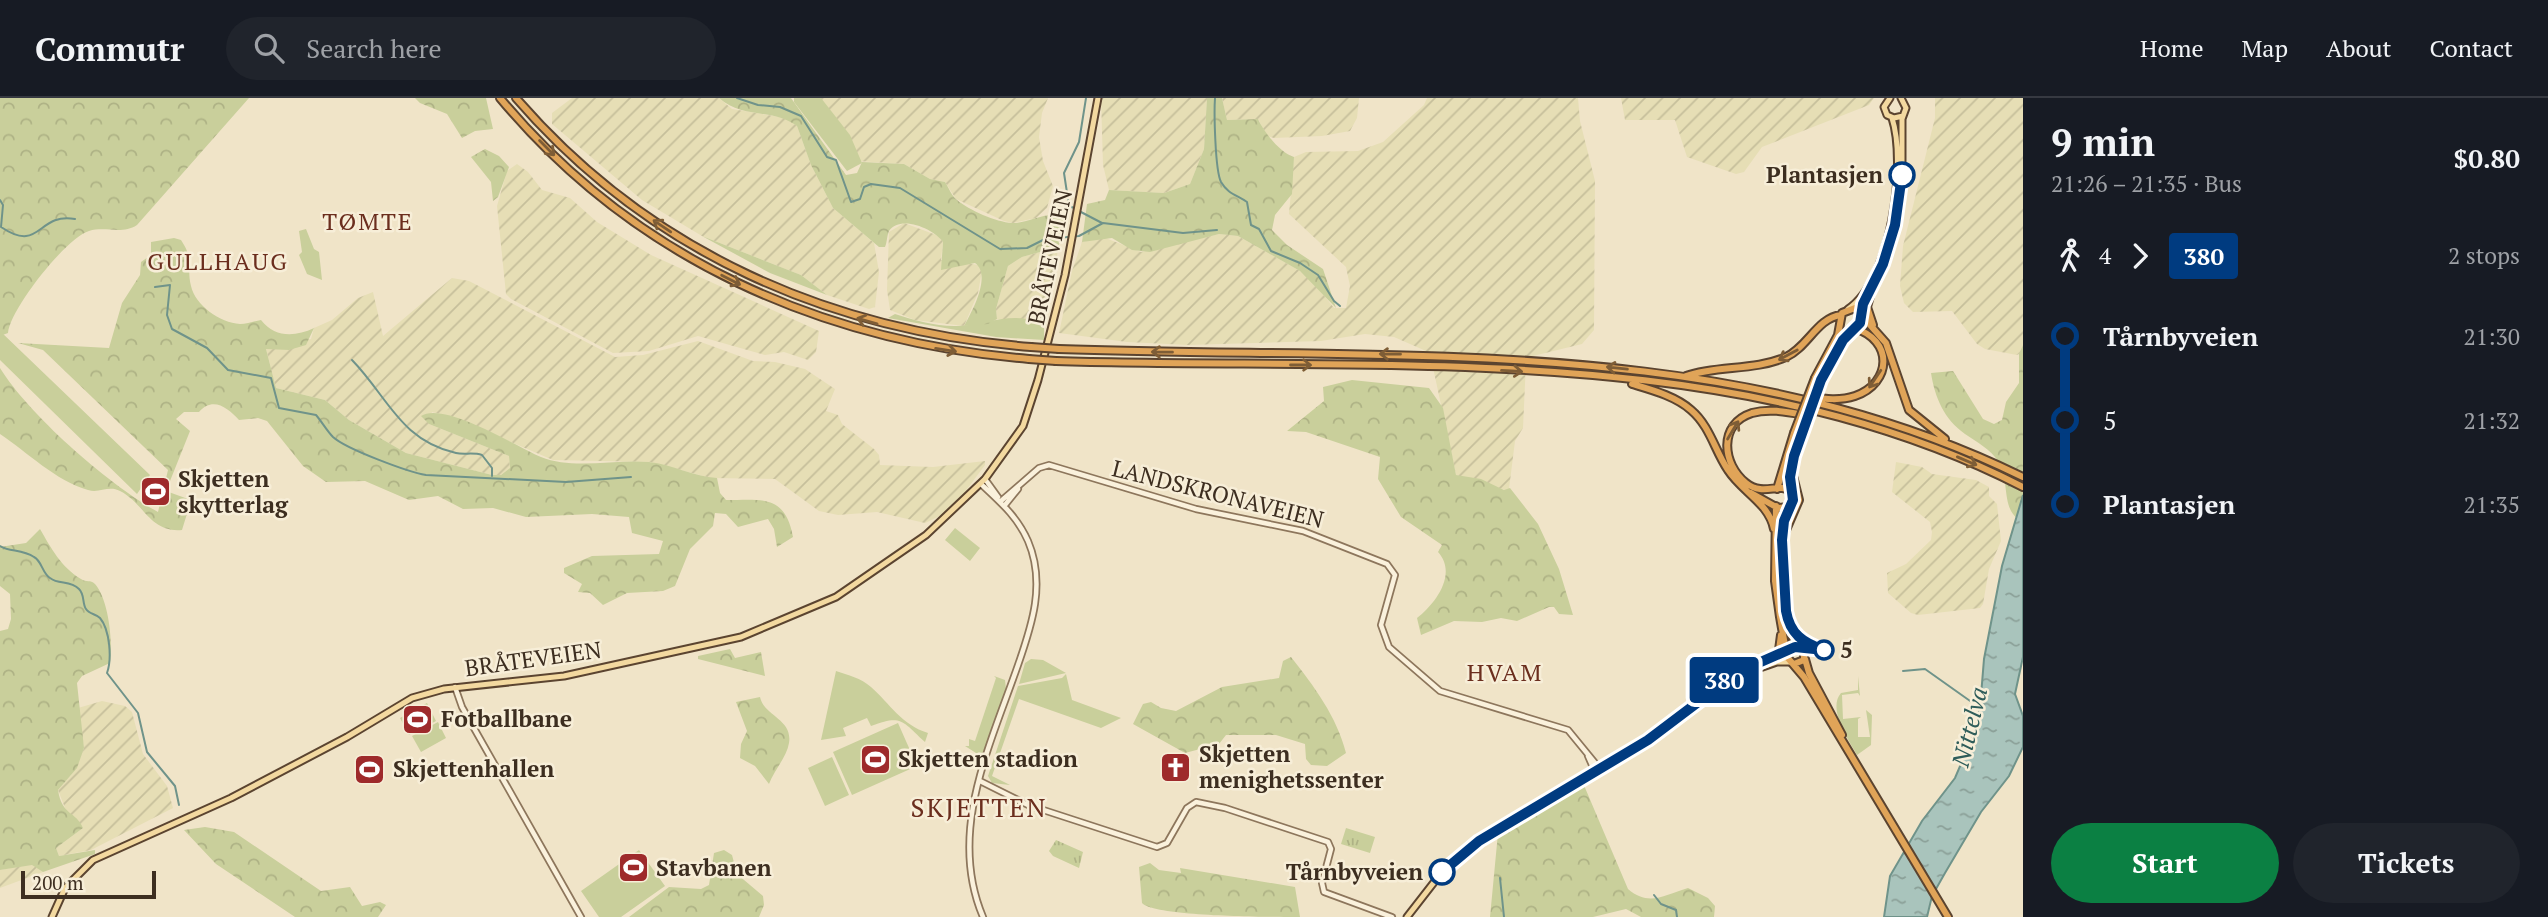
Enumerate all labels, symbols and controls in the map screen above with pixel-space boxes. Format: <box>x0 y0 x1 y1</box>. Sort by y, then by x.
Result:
search box <box>226 17 716 80</box>
text: Commutr <box>35 27 184 70</box>
icon: search <box>250 29 288 67</box>
text: Search here <box>306 31 442 65</box>
text: Home <box>2140 32 2204 64</box>
text: Map <box>2242 32 2288 64</box>
text: About <box>2326 32 2392 64</box>
text: Contact <box>2430 32 2513 64</box>
text: 9 min <box>2051 117 2155 167</box>
one-way arrow <box>538 139 555 156</box>
text: $0.80 <box>2454 141 2520 175</box>
place label: Plantasjen <box>1766 159 1883 190</box>
marker: Plantasjen <box>1889 162 1915 188</box>
text: 21:26 – 21:35 · Bus <box>2051 168 2242 199</box>
street label: BRÅTEVEIEN <box>1020 186 1079 327</box>
district label: TØMTE <box>322 205 414 237</box>
one-way arrow <box>653 219 672 233</box>
icon: walk <box>2051 237 2089 275</box>
icon: forward <box>2121 237 2159 275</box>
text: 4 <box>2099 240 2111 271</box>
text: 380 <box>2183 240 2224 272</box>
text: 2 stops <box>2448 240 2520 271</box>
district label: GULLHAUG <box>147 245 289 277</box>
one-way arrow <box>720 274 741 288</box>
one-way arrow <box>857 313 879 326</box>
text: Tårnbyveien <box>2103 319 2258 353</box>
text: 21:30 <box>2463 321 2520 352</box>
one-way arrow <box>934 344 957 357</box>
one-way arrow <box>1151 345 1174 359</box>
one-way arrow <box>1378 348 1401 361</box>
one-way arrow <box>1778 348 1799 362</box>
one-way arrow <box>1289 358 1312 371</box>
one-way arrow <box>1606 362 1628 375</box>
one-way arrow <box>1501 365 1523 378</box>
one-way arrow <box>1868 369 1883 388</box>
text: 5 <box>2103 403 2117 437</box>
text: 21:32 <box>2463 405 2520 436</box>
one-way arrow <box>1726 421 1741 440</box>
street label: LANDSKRONAVEIEN <box>1109 452 1327 535</box>
one-way arrow <box>1956 455 1978 468</box>
place label: Skjetten skytterlag <box>178 463 289 520</box>
sports icon: Skjetten skytterlag <box>138 475 172 509</box>
text: Plantasjen <box>2103 487 2235 521</box>
text: 21:35 <box>2463 489 2520 520</box>
street label: BRÅTEVEIEN <box>463 634 603 683</box>
place label: 5 <box>1840 634 1853 665</box>
marker: 5 <box>1814 640 1834 660</box>
district label: HVAM <box>1467 656 1543 688</box>
line badge: 380 <box>1684 657 1764 703</box>
text: 380 <box>1704 664 1744 696</box>
water label: Nittelva <box>1943 684 1994 771</box>
sports icon: Fotballbane <box>401 702 435 736</box>
place label: Fotballbane <box>441 703 572 734</box>
place label: Skjetten menighetssenter <box>1199 738 1384 795</box>
sports icon: Skjetten stadion <box>858 742 892 776</box>
place label: Skjetten stadion <box>898 743 1078 774</box>
church icon: Skjetten menighetssenter <box>1159 750 1193 784</box>
sports icon: Skjettenhallen <box>353 752 387 786</box>
place label: Skjettenhallen <box>393 753 554 784</box>
district label: SKJETTEN <box>910 790 1048 824</box>
button: Start <box>2051 823 2279 903</box>
button: Tickets <box>2293 823 2520 903</box>
sports icon: Stavbanen <box>616 851 650 885</box>
place label: Stavbanen <box>656 852 772 883</box>
place label: Tårnbyveien <box>1286 856 1423 887</box>
marker: Tårnbyveien <box>1429 859 1455 885</box>
scale bar <box>21 868 156 900</box>
text: 200 m <box>32 870 83 895</box>

